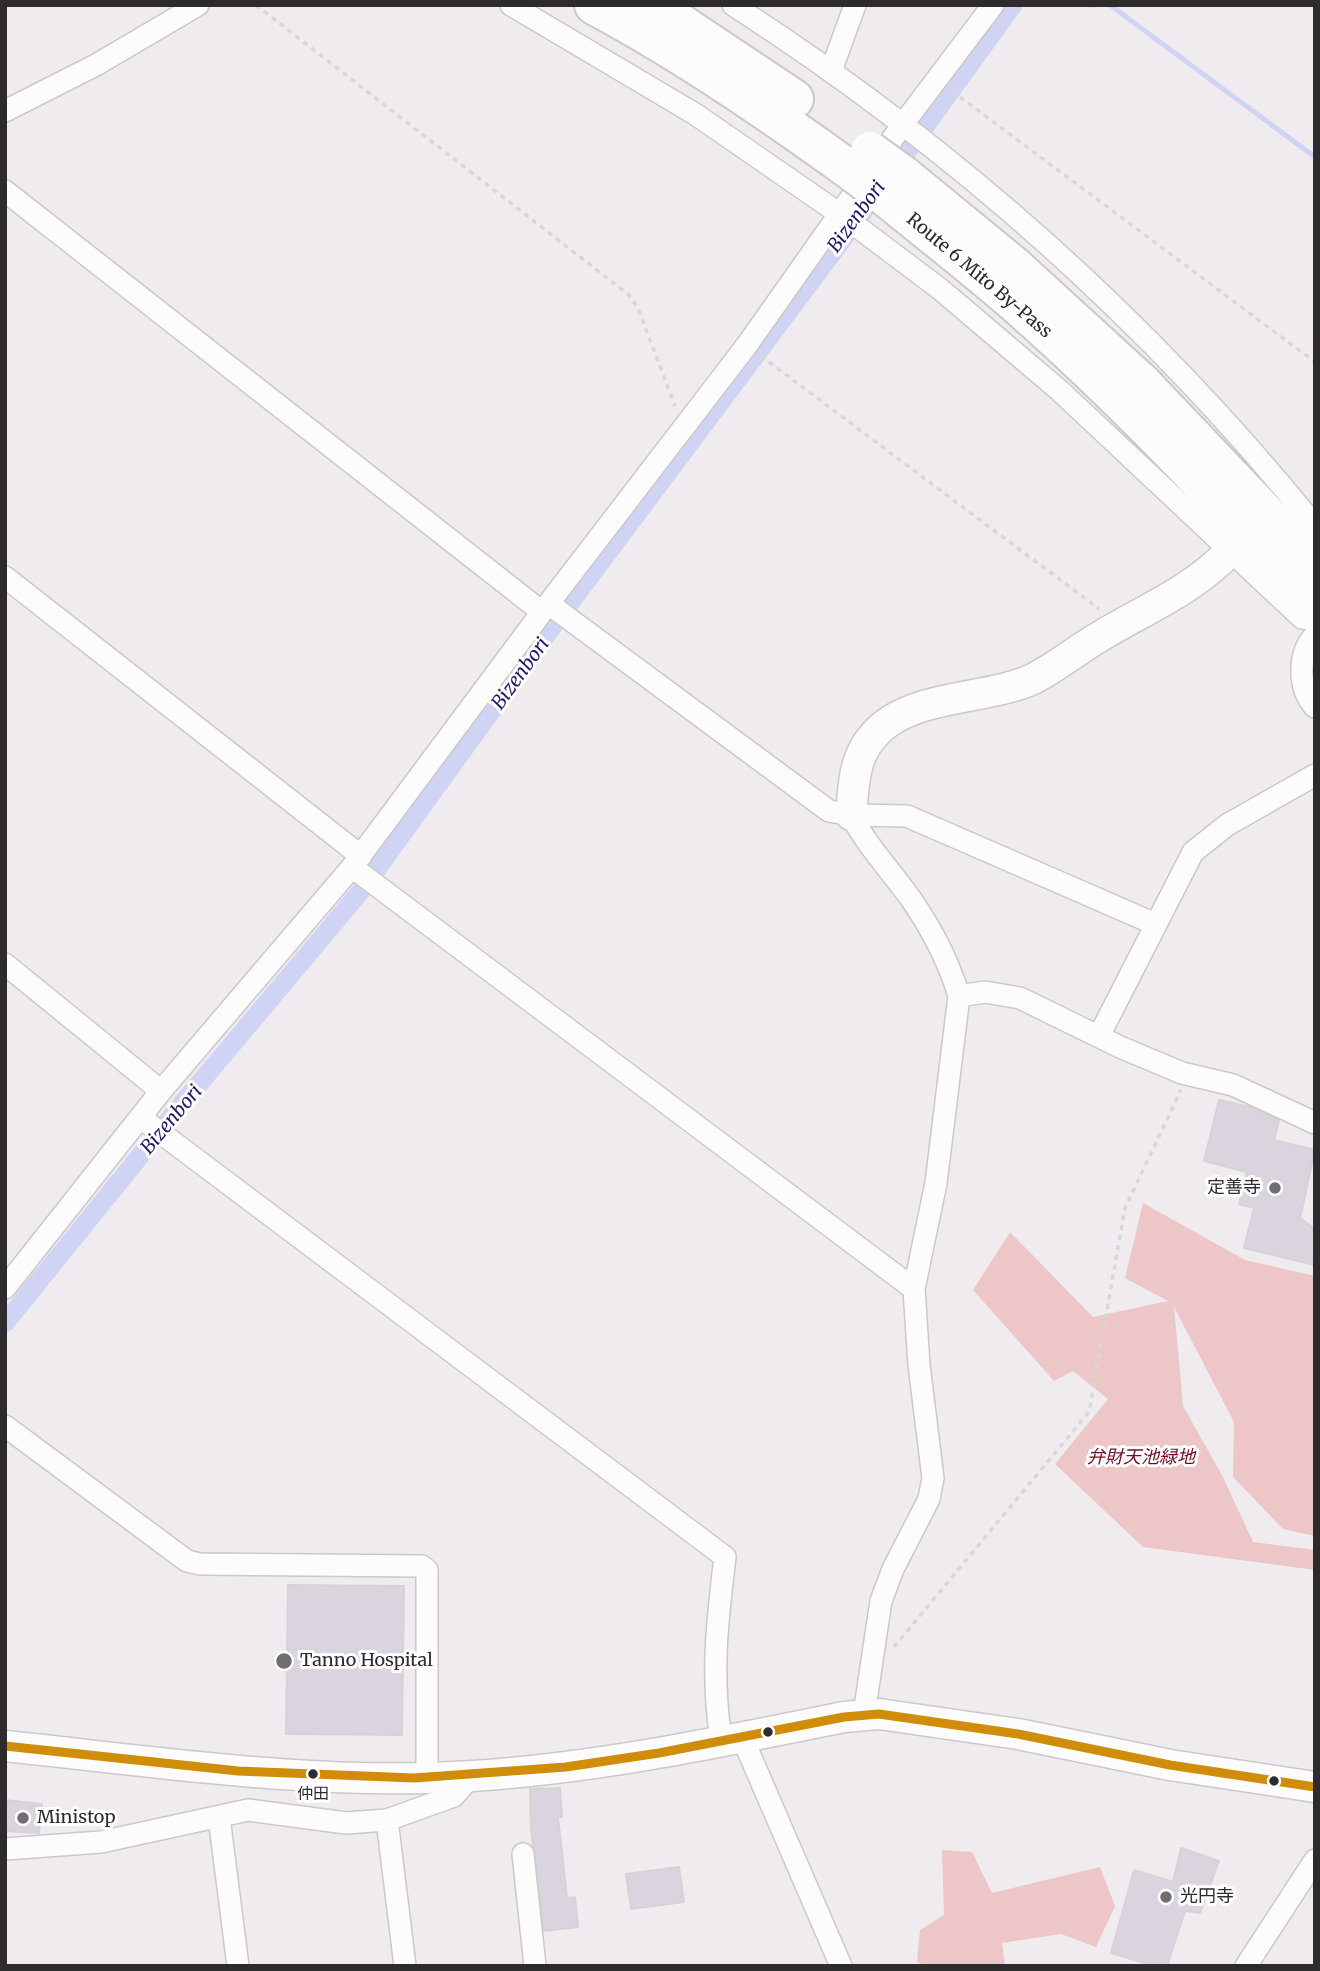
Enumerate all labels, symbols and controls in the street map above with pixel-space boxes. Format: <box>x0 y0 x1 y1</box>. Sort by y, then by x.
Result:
water label: Bizenbori <box>823 177 891 257</box>
street label: Route 6 Mito By-Pass <box>902 209 1056 343</box>
water label: Bizenbori <box>487 634 555 714</box>
water label: Bizenbori <box>137 1081 207 1159</box>
place label: 定善寺 <box>1207 1177 1261 1199</box>
marker: 定善寺 <box>1267 1180 1283 1196</box>
park label: 弁財天池緑地 <box>1087 1447 1195 1469</box>
place label: Tanno Hospital <box>300 1650 433 1672</box>
marker: Tanno Hospital <box>274 1651 294 1671</box>
unlabelled marker <box>761 1725 775 1739</box>
marker: 仲田 <box>306 1767 320 1781</box>
unlabelled marker <box>1267 1774 1281 1788</box>
place label: 仲田 <box>297 1784 329 1804</box>
place label: Ministop <box>37 1807 115 1829</box>
marker: Ministop <box>15 1810 31 1826</box>
place label: 光円寺 <box>1180 1886 1234 1908</box>
marker: 光円寺 <box>1158 1889 1174 1905</box>

